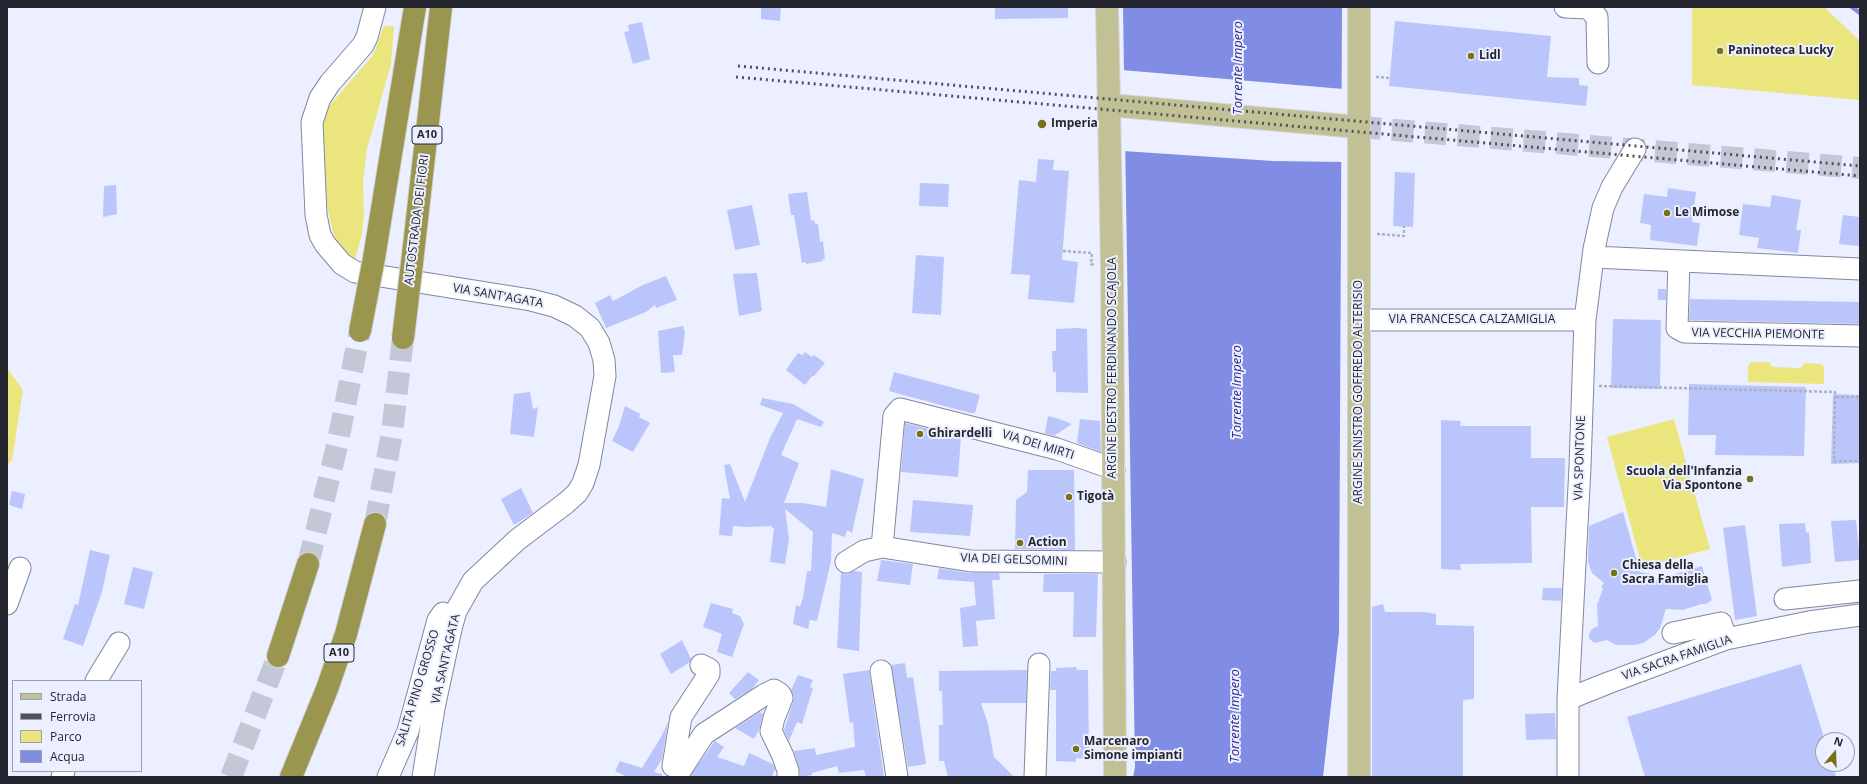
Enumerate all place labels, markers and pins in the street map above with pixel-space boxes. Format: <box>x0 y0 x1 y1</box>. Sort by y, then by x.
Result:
place label: Paninoteca Lucky <box>1728 44 1834 58</box>
marker: Paninoteca Lucky <box>1715 46 1725 56</box>
place label: Lidl <box>1479 49 1501 63</box>
marker: Lidl <box>1466 51 1476 61</box>
place label: Imperia <box>1051 117 1098 131</box>
marker: Imperia <box>1036 118 1048 130</box>
place label: Le Mimose <box>1675 206 1739 220</box>
marker: Le Mimose <box>1662 208 1672 218</box>
place label: Ghirardelli <box>928 427 992 441</box>
marker: Ghirardelli <box>915 429 925 439</box>
place label: Scuola dell'Infanzia Via Spontone <box>1626 465 1742 493</box>
marker: Scuola dell'Infanzia Via Spontone <box>1745 474 1755 484</box>
place label: Tigotà <box>1077 490 1114 504</box>
marker: Tigotà <box>1064 492 1074 502</box>
place label: Action <box>1028 536 1067 550</box>
marker: Action <box>1015 538 1025 548</box>
place label: Chiesa della Sacra Famiglia <box>1622 559 1708 587</box>
marker: Chiesa della Sacra Famiglia <box>1609 568 1619 578</box>
place label: Marcenaro Simone impianti <box>1084 735 1182 763</box>
marker: Marcenaro Simone impianti <box>1071 744 1081 754</box>

